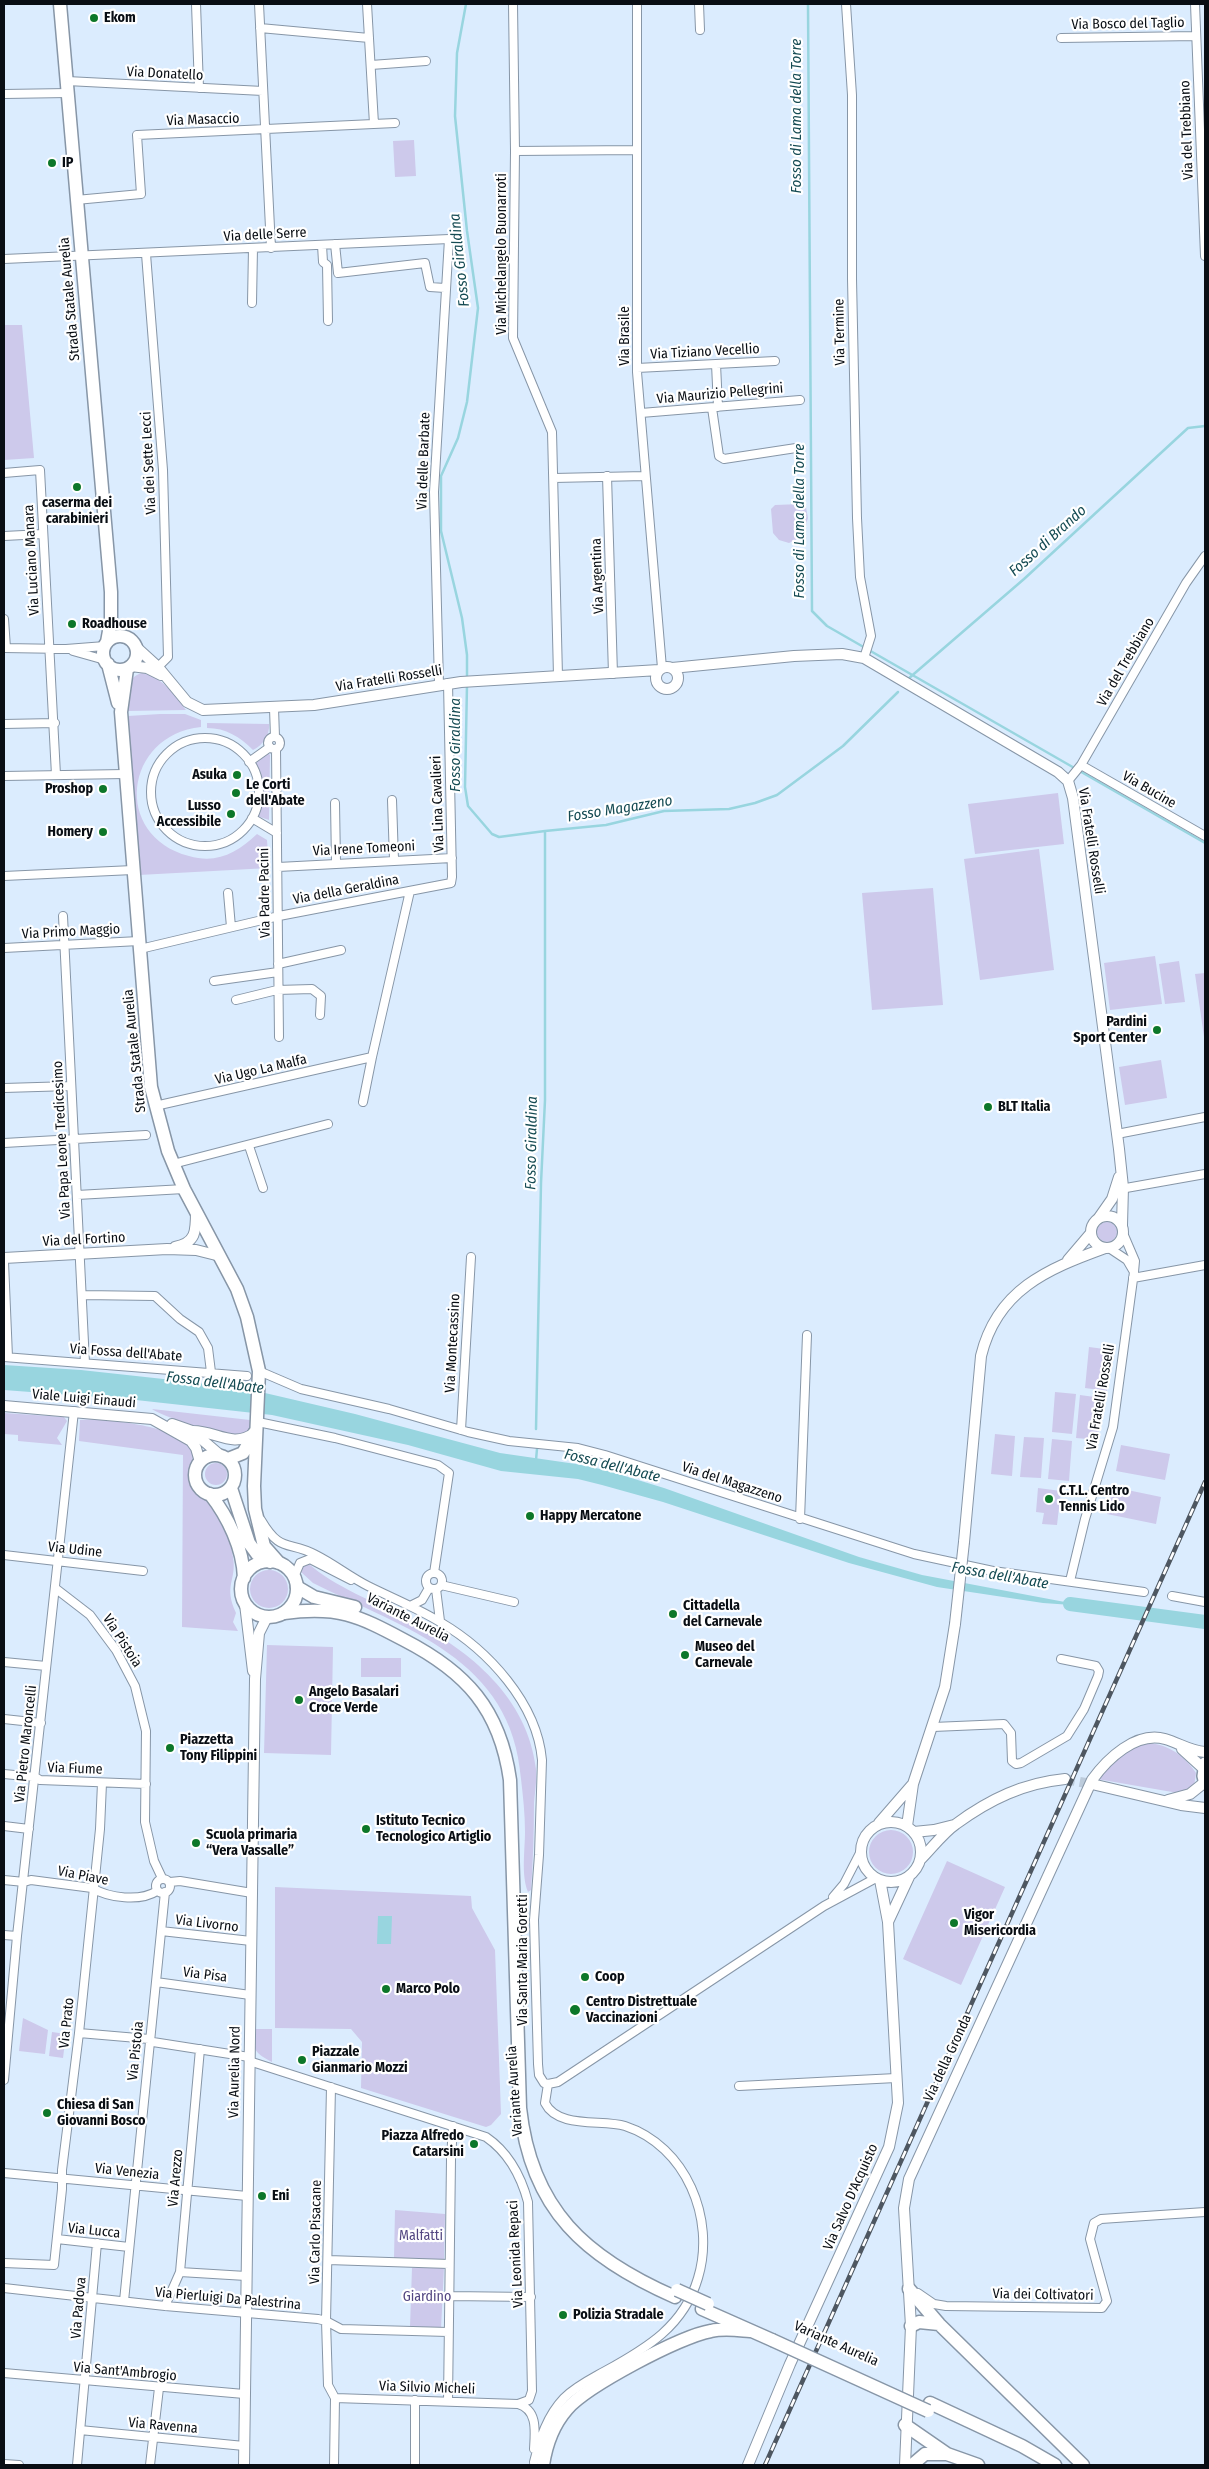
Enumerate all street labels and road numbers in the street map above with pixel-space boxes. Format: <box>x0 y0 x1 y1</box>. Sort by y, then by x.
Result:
street label: Via Bosco del Taglio <box>1071 15 1185 33</box>
street label: Via Donatello <box>126 64 204 84</box>
street label: Via del Trebbiano <box>1177 80 1197 180</box>
street label: Via Masaccio <box>166 110 240 130</box>
street label: Via Michelangelo Buonarroti <box>494 173 510 335</box>
street label: Via delle Serre <box>223 224 307 246</box>
street label: Strada Statale Aurelia <box>56 237 84 361</box>
street label: Via Termine <box>831 298 849 366</box>
street label: Via Brasile <box>617 306 633 366</box>
street label: Via Tiziano Vecellio <box>650 341 760 363</box>
street label: Via Maurizio Pellegrini <box>656 380 784 408</box>
street label: Via dei Sette Lecci <box>138 411 160 515</box>
street label: Via delle Barbate <box>414 412 434 510</box>
street label: Via Luciano Manara <box>21 504 43 616</box>
street label: Via Argentina <box>588 538 608 614</box>
street label: Via del Trebbiano <box>1094 615 1158 709</box>
street label: Via Fratelli Rosselli <box>335 662 443 696</box>
street label: Via Lina Cavalieri <box>428 755 448 853</box>
street label: Via Bucine <box>1119 768 1179 812</box>
street label: Via Fratelli Rosselli <box>1074 787 1108 895</box>
street label: Via Irene Tomeoni <box>312 838 416 860</box>
street label: Via Padre Pacini <box>256 848 274 938</box>
street label: Via della Geraldina <box>292 871 400 909</box>
street label: Via Primo Maggio <box>21 921 121 943</box>
street label: Strada Statale Aurelia <box>120 988 150 1114</box>
street label: Via Ugo La Malfa <box>214 1051 308 1089</box>
street label: Via Papa Leone Tredicesimo <box>49 1061 75 1219</box>
street label: Via del Fortino <box>42 1229 126 1251</box>
street label: Via Montecassino <box>442 1293 464 1393</box>
street label: Via Fossa dell'Abate <box>69 1341 183 1365</box>
street label: Via Fratelli Rosselli <box>1083 1343 1119 1451</box>
street label: Viale Luigi Einaudi <box>31 1386 137 1412</box>
street label: Via del Magazzeno <box>680 1459 784 1507</box>
street label: Via Udine <box>47 1539 103 1561</box>
street label: Variante Aurelia <box>364 1590 452 1646</box>
street label: Via Pistoia <box>99 1611 145 1671</box>
street label: Via Pietro Maroncelli <box>11 1684 41 1804</box>
street label: Via Fiume <box>47 1760 103 1778</box>
street label: Via Piave <box>56 1863 110 1889</box>
street label: Via Santa Maria Goretti <box>515 1894 531 2026</box>
street label: Via Livorno <box>174 1912 240 1936</box>
street label: Via Pisa <box>182 1964 228 1986</box>
street label: Via Prato <box>56 1997 78 2049</box>
street label: Via della Gronda <box>920 2012 976 2104</box>
street label: Via Pistoia <box>125 2020 147 2082</box>
street label: Via Aurelia Nord <box>226 2026 244 2118</box>
street label: Variante Aurelia <box>503 2045 527 2137</box>
street label: Via Salvo D'Acquisto <box>820 2141 882 2253</box>
street label: Via Arezzo <box>165 2148 187 2208</box>
street label: Via Venezia <box>94 2160 160 2184</box>
street label: Via Carlo Pisacane <box>307 2180 325 2284</box>
street label: Via Leonida Repaci <box>505 2200 527 2308</box>
street label: Via Lucca <box>67 2220 121 2242</box>
street label: Via Padova <box>68 2276 90 2340</box>
street label: Via Pierluigi Da Palestrina <box>154 2284 302 2314</box>
street label: Via dei Coltivatori <box>992 2286 1094 2304</box>
street label: Variante Aurelia <box>791 2318 881 2370</box>
street label: Via Sant'Ambrogio <box>73 2359 177 2385</box>
street label: Via Silvio Micheli <box>379 2378 475 2398</box>
street label: Via Ravenna <box>128 2415 198 2437</box>

